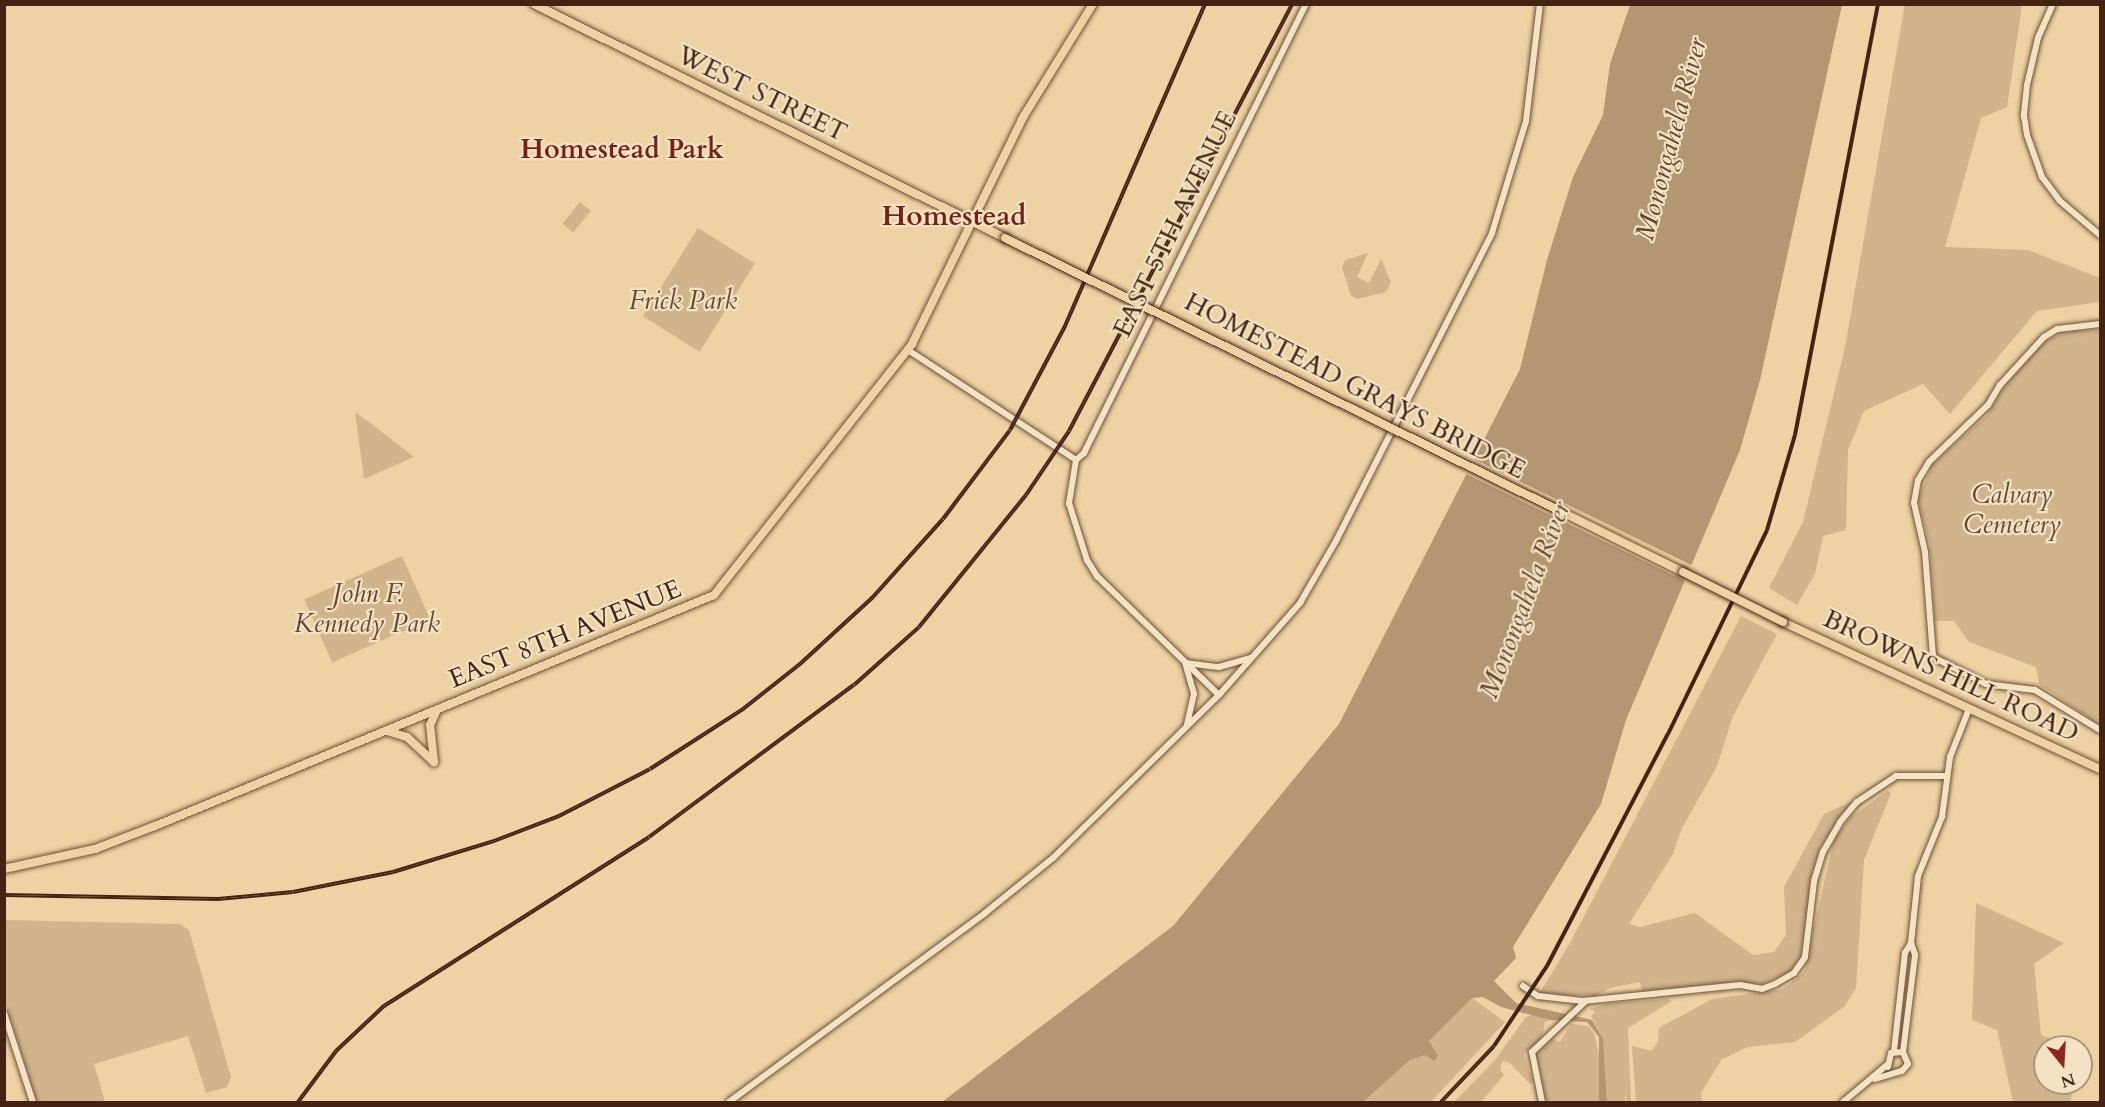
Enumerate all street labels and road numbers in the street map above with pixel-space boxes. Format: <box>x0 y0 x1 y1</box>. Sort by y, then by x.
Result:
street label: WEST STREET <box>672 39 852 149</box>
street label: EAST 5TH AVENUE <box>1107 106 1243 342</box>
street label: HOMESTEAD GRAYS BRIDGE <box>1179 286 1531 486</box>
street label: EAST 8TH AVENUE <box>444 573 686 695</box>
street label: BROWNS HILL ROAD <box>1818 603 2084 749</box>

